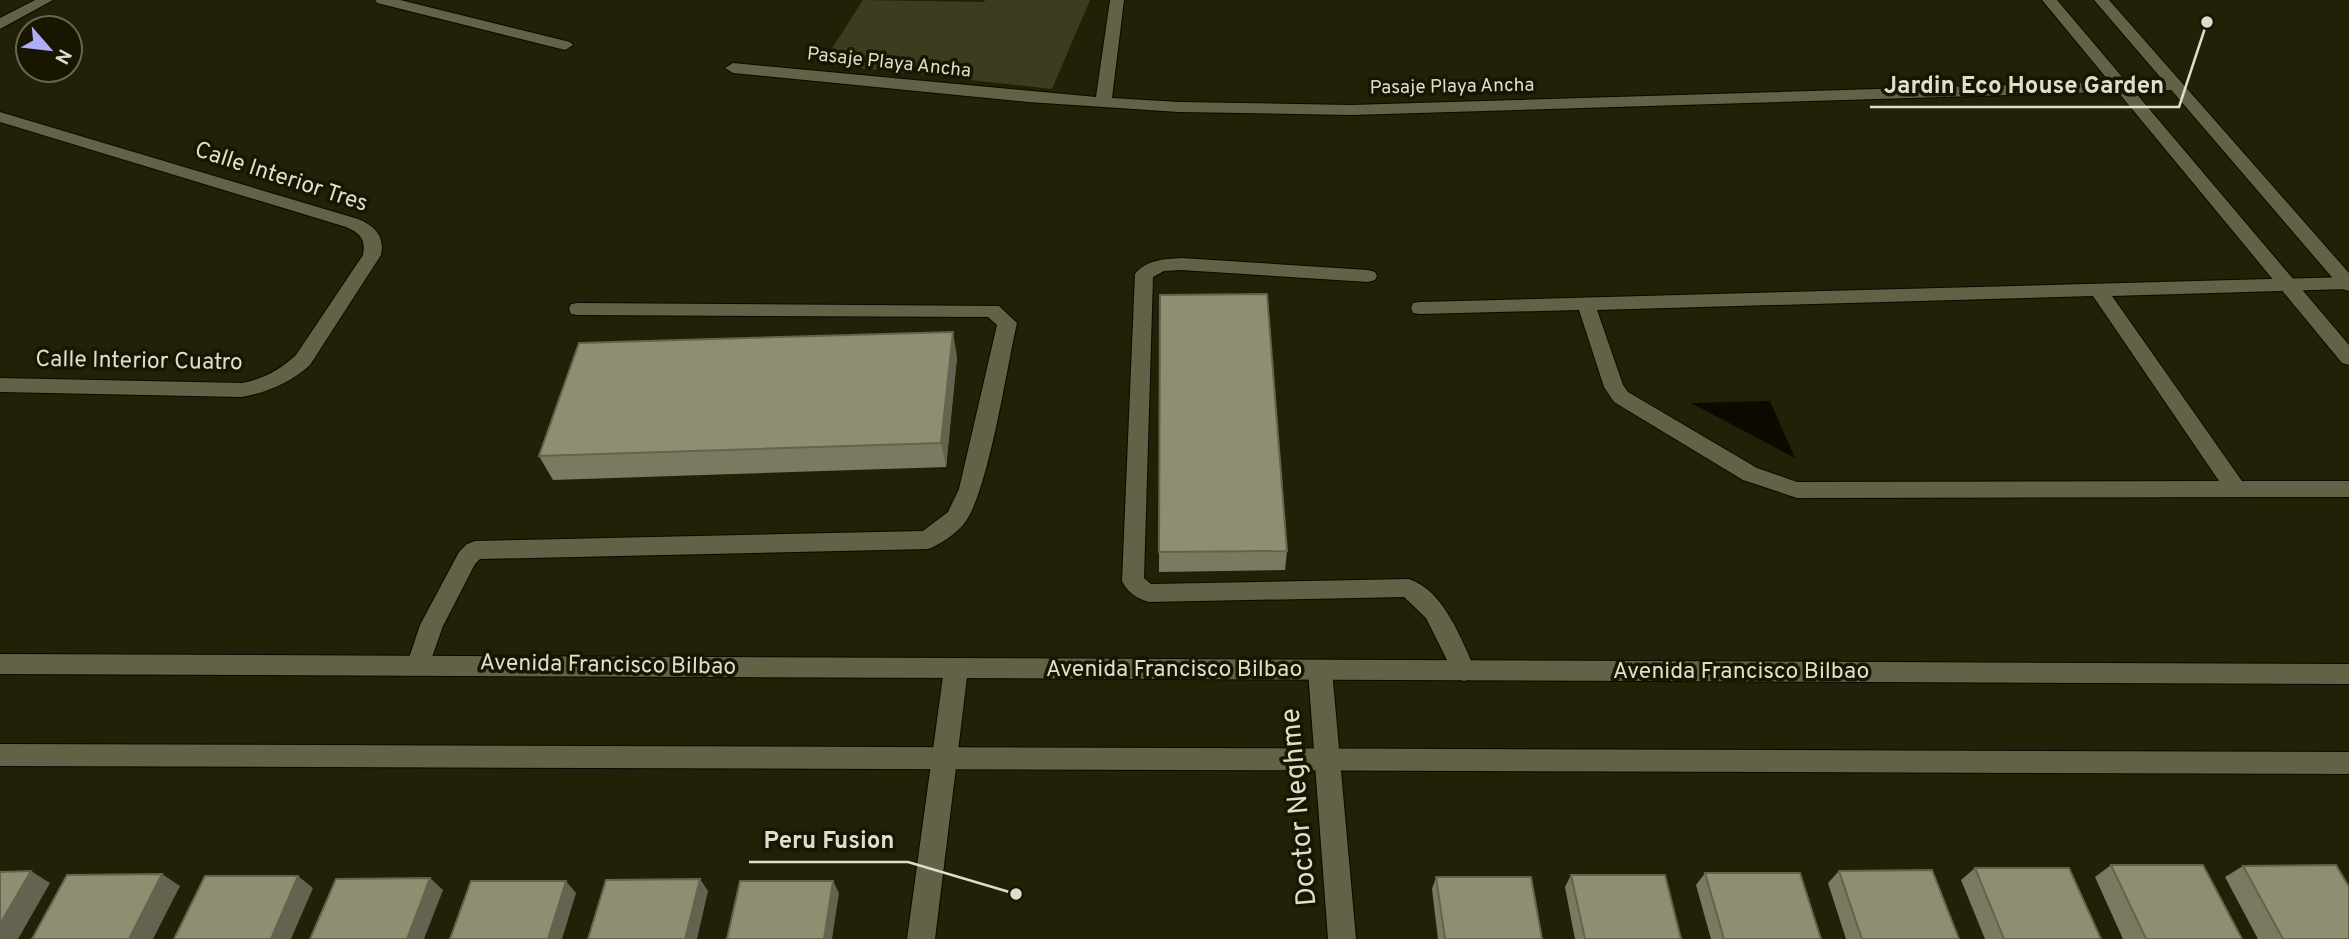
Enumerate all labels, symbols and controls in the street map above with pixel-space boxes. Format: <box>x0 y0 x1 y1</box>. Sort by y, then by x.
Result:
north arrow <box>14 14 84 84</box>
street label: Pasaje Playa Ancha <box>806 42 972 84</box>
text: N <box>48 44 76 68</box>
callout: Jardin Eco House Garden <box>1870 62 2179 107</box>
text: Jardin Eco House Garden <box>1884 72 2164 102</box>
street label: Pasaje Playa Ancha <box>1369 74 1535 100</box>
street label: Calle Interior Tres <box>191 136 371 220</box>
street label: Calle Interior Cuatro <box>35 346 243 378</box>
street label: Avenida Francisco Bilbao <box>479 649 737 683</box>
street label: Avenida Francisco Bilbao <box>1046 656 1302 685</box>
street label: Avenida Francisco Bilbao <box>1613 658 1869 687</box>
street label: Doctor Neghme <box>1273 707 1327 907</box>
callout: Peru Fusion <box>749 817 908 862</box>
text: Peru Fusion <box>764 827 894 857</box>

